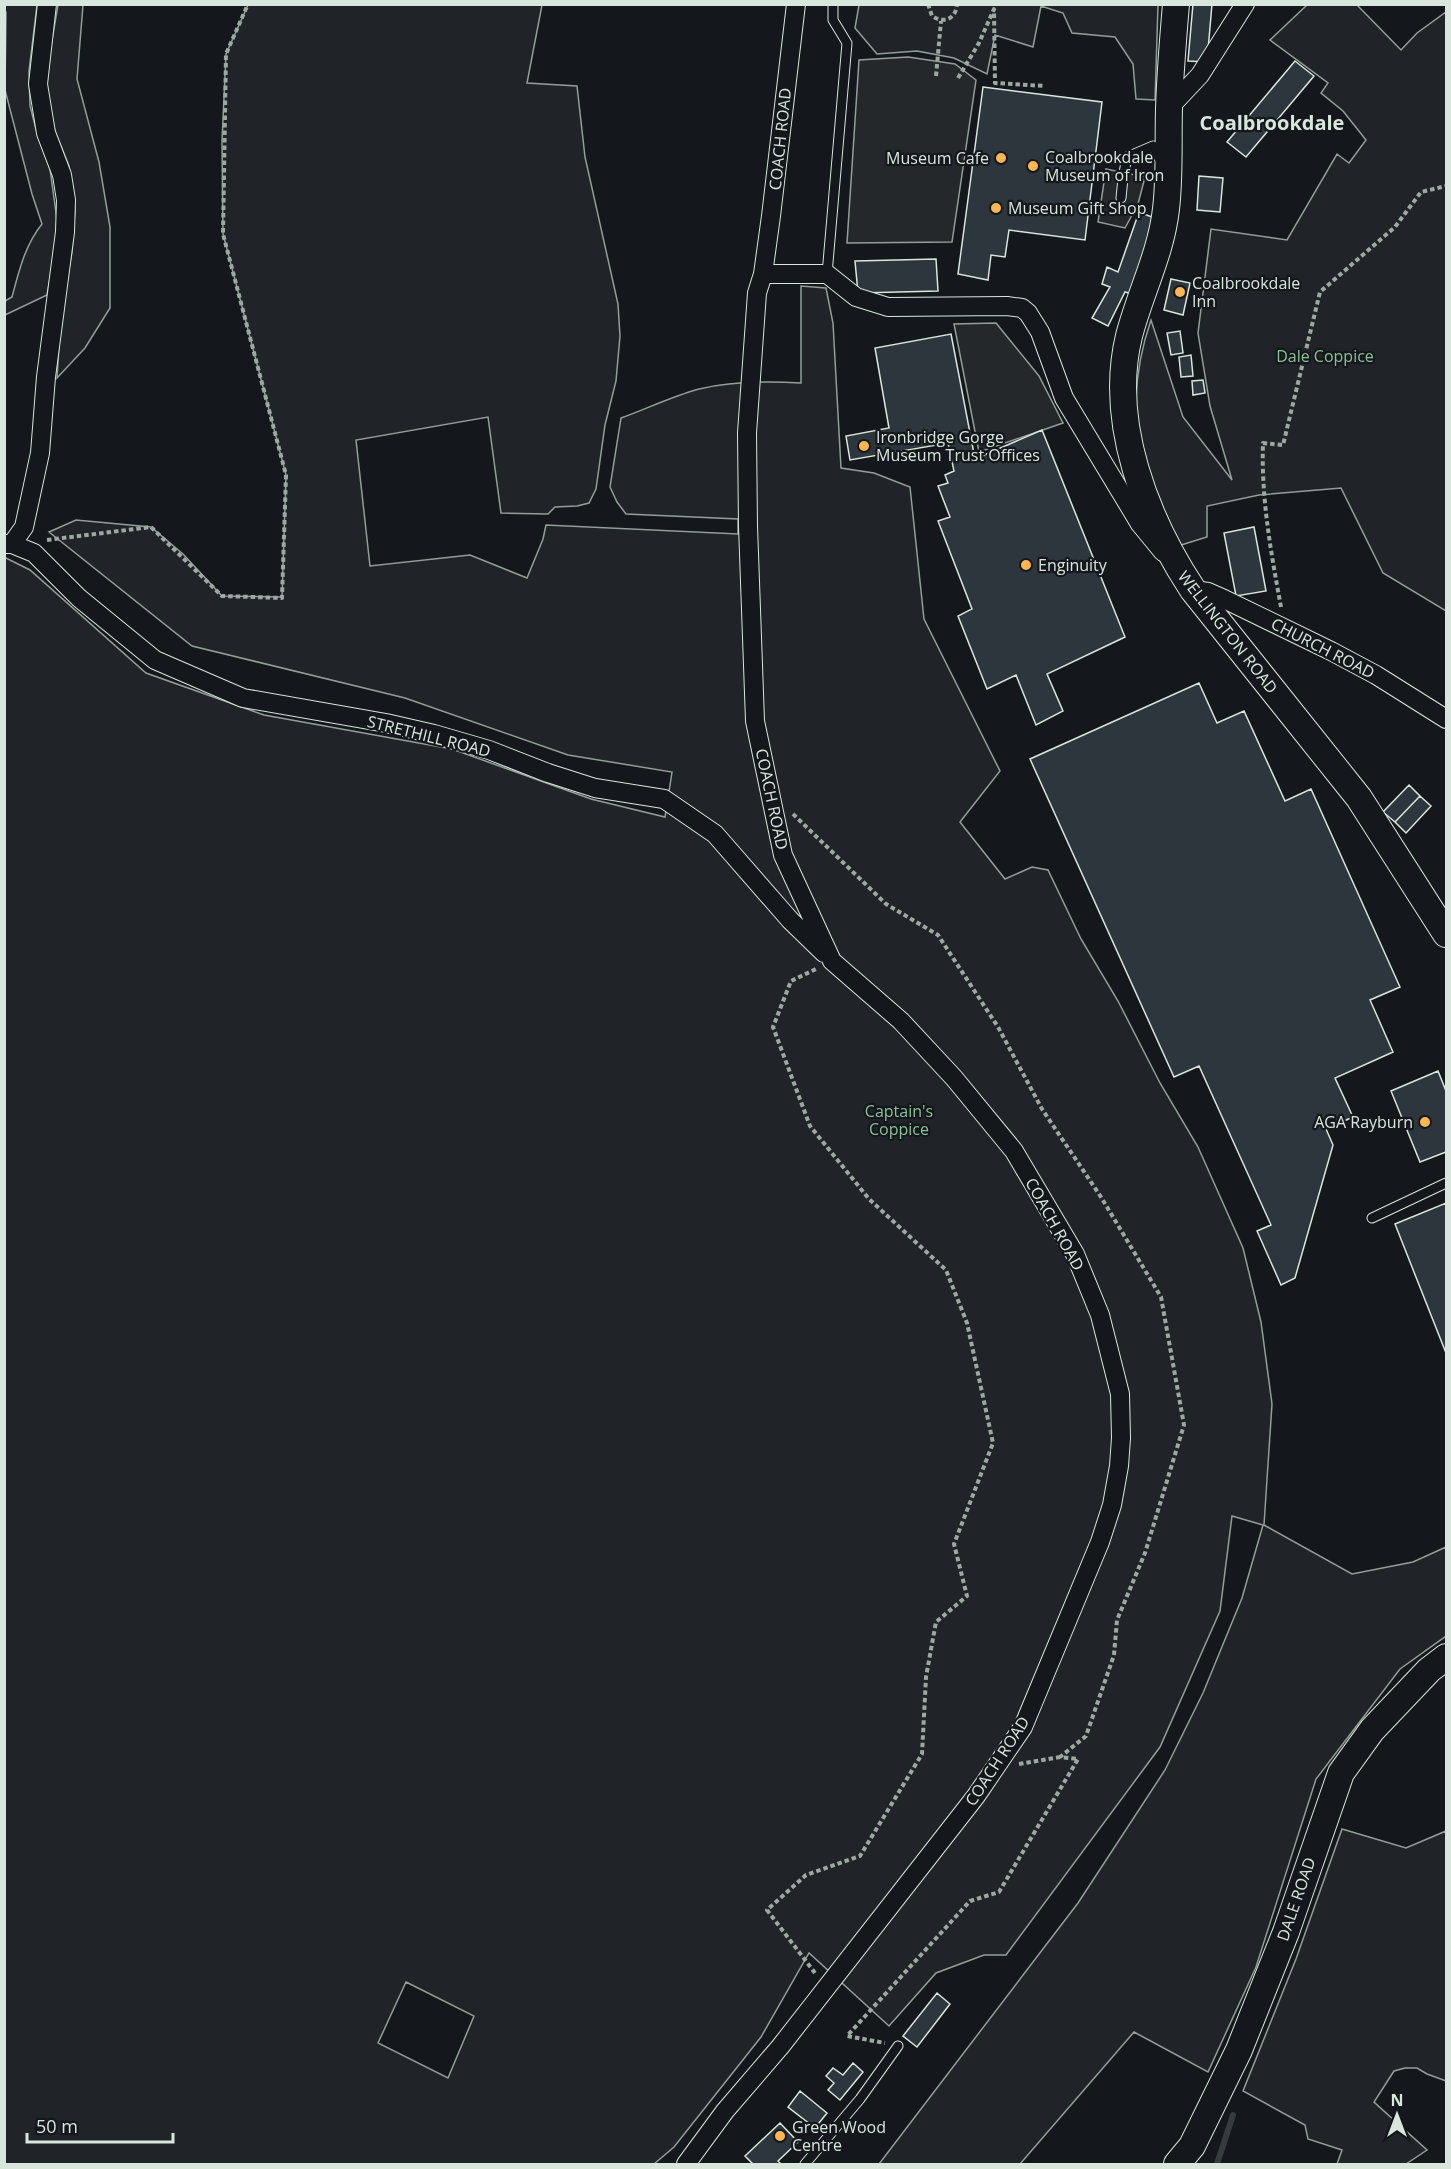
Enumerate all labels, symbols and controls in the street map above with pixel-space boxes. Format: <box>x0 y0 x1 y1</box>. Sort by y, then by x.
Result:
street label: COACH ROAD <box>764 87 796 191</box>
district label: Coalbrookdale <box>1200 109 1344 136</box>
place label: Coalbrookdale Museum of Iron <box>1045 146 1164 186</box>
place label: Museum Cafe <box>886 147 989 169</box>
marker: Museum Cafe <box>994 151 1008 165</box>
marker: Coalbrookdale Museum of Iron <box>1026 159 1040 173</box>
place label: Museum Gift Shop <box>1008 197 1147 219</box>
marker: Museum Gift Shop <box>989 201 1003 215</box>
place label: Coalbrookdale Inn <box>1192 272 1300 312</box>
marker: Coalbrookdale Inn <box>1173 285 1187 299</box>
park label: Dale Coppice <box>1276 345 1374 367</box>
place label: Ironbridge Gorge Museum Trust Offices <box>876 426 1040 466</box>
marker: Ironbridge Gorge Museum Trust Offices <box>857 439 871 453</box>
place label: Enginuity <box>1038 554 1108 576</box>
marker: Enginuity <box>1019 558 1033 572</box>
street label: WELLINGTON ROAD <box>1173 566 1283 698</box>
street label: CHURCH ROAD <box>1267 612 1379 684</box>
street label: STRETHILL ROAD <box>365 710 493 762</box>
street label: COACH ROAD <box>751 746 793 852</box>
park label: Captain's Coppice <box>865 1100 933 1140</box>
place label: AGA Rayburn <box>1314 1111 1413 1133</box>
marker: AGA Rayburn <box>1418 1115 1432 1129</box>
street label: COACH ROAD <box>1020 1174 1090 1274</box>
street label: COACH ROAD <box>960 1712 1034 1810</box>
street label: DALE ROAD <box>1271 1854 1321 1944</box>
north arrow <box>1367 2085 1427 2145</box>
text: N <box>1390 2089 1404 2111</box>
scale bar <box>27 2106 172 2144</box>
text: 50 m <box>36 2114 78 2138</box>
place label: Green Wood Centre <box>792 2116 886 2156</box>
marker: Green Wood Centre <box>773 2129 787 2143</box>

